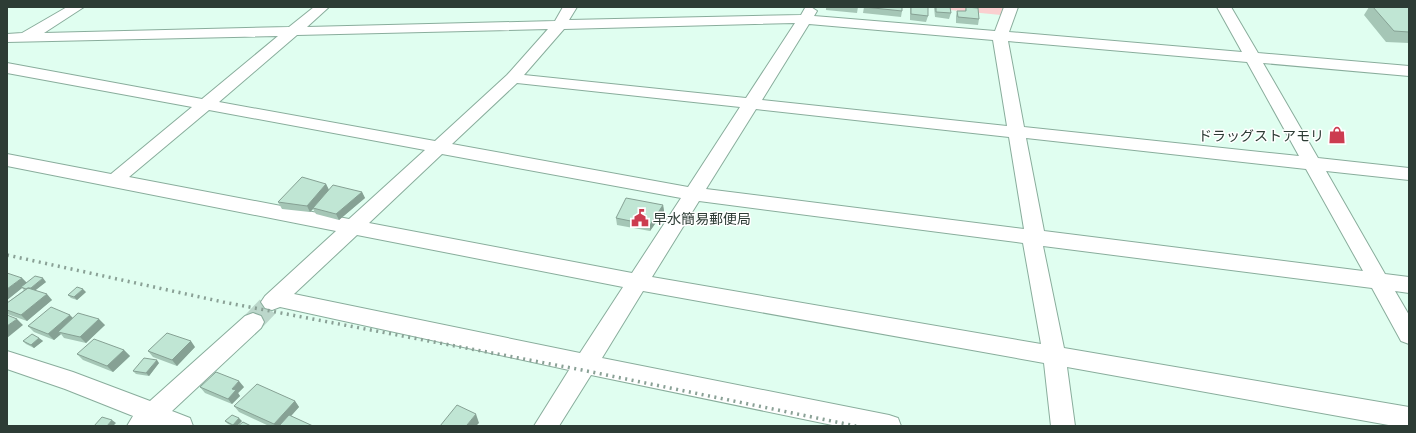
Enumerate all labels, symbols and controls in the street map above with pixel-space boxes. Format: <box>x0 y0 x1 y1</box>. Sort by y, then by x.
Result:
shop icon: ドラッグストアモリ <box>1327 125 1347 145</box>
place label: ドラッグストアモリ <box>1198 127 1324 144</box>
public building icon: 早水簡易郵便局 <box>630 208 650 228</box>
place label: 早水簡易郵便局 <box>653 210 751 227</box>

